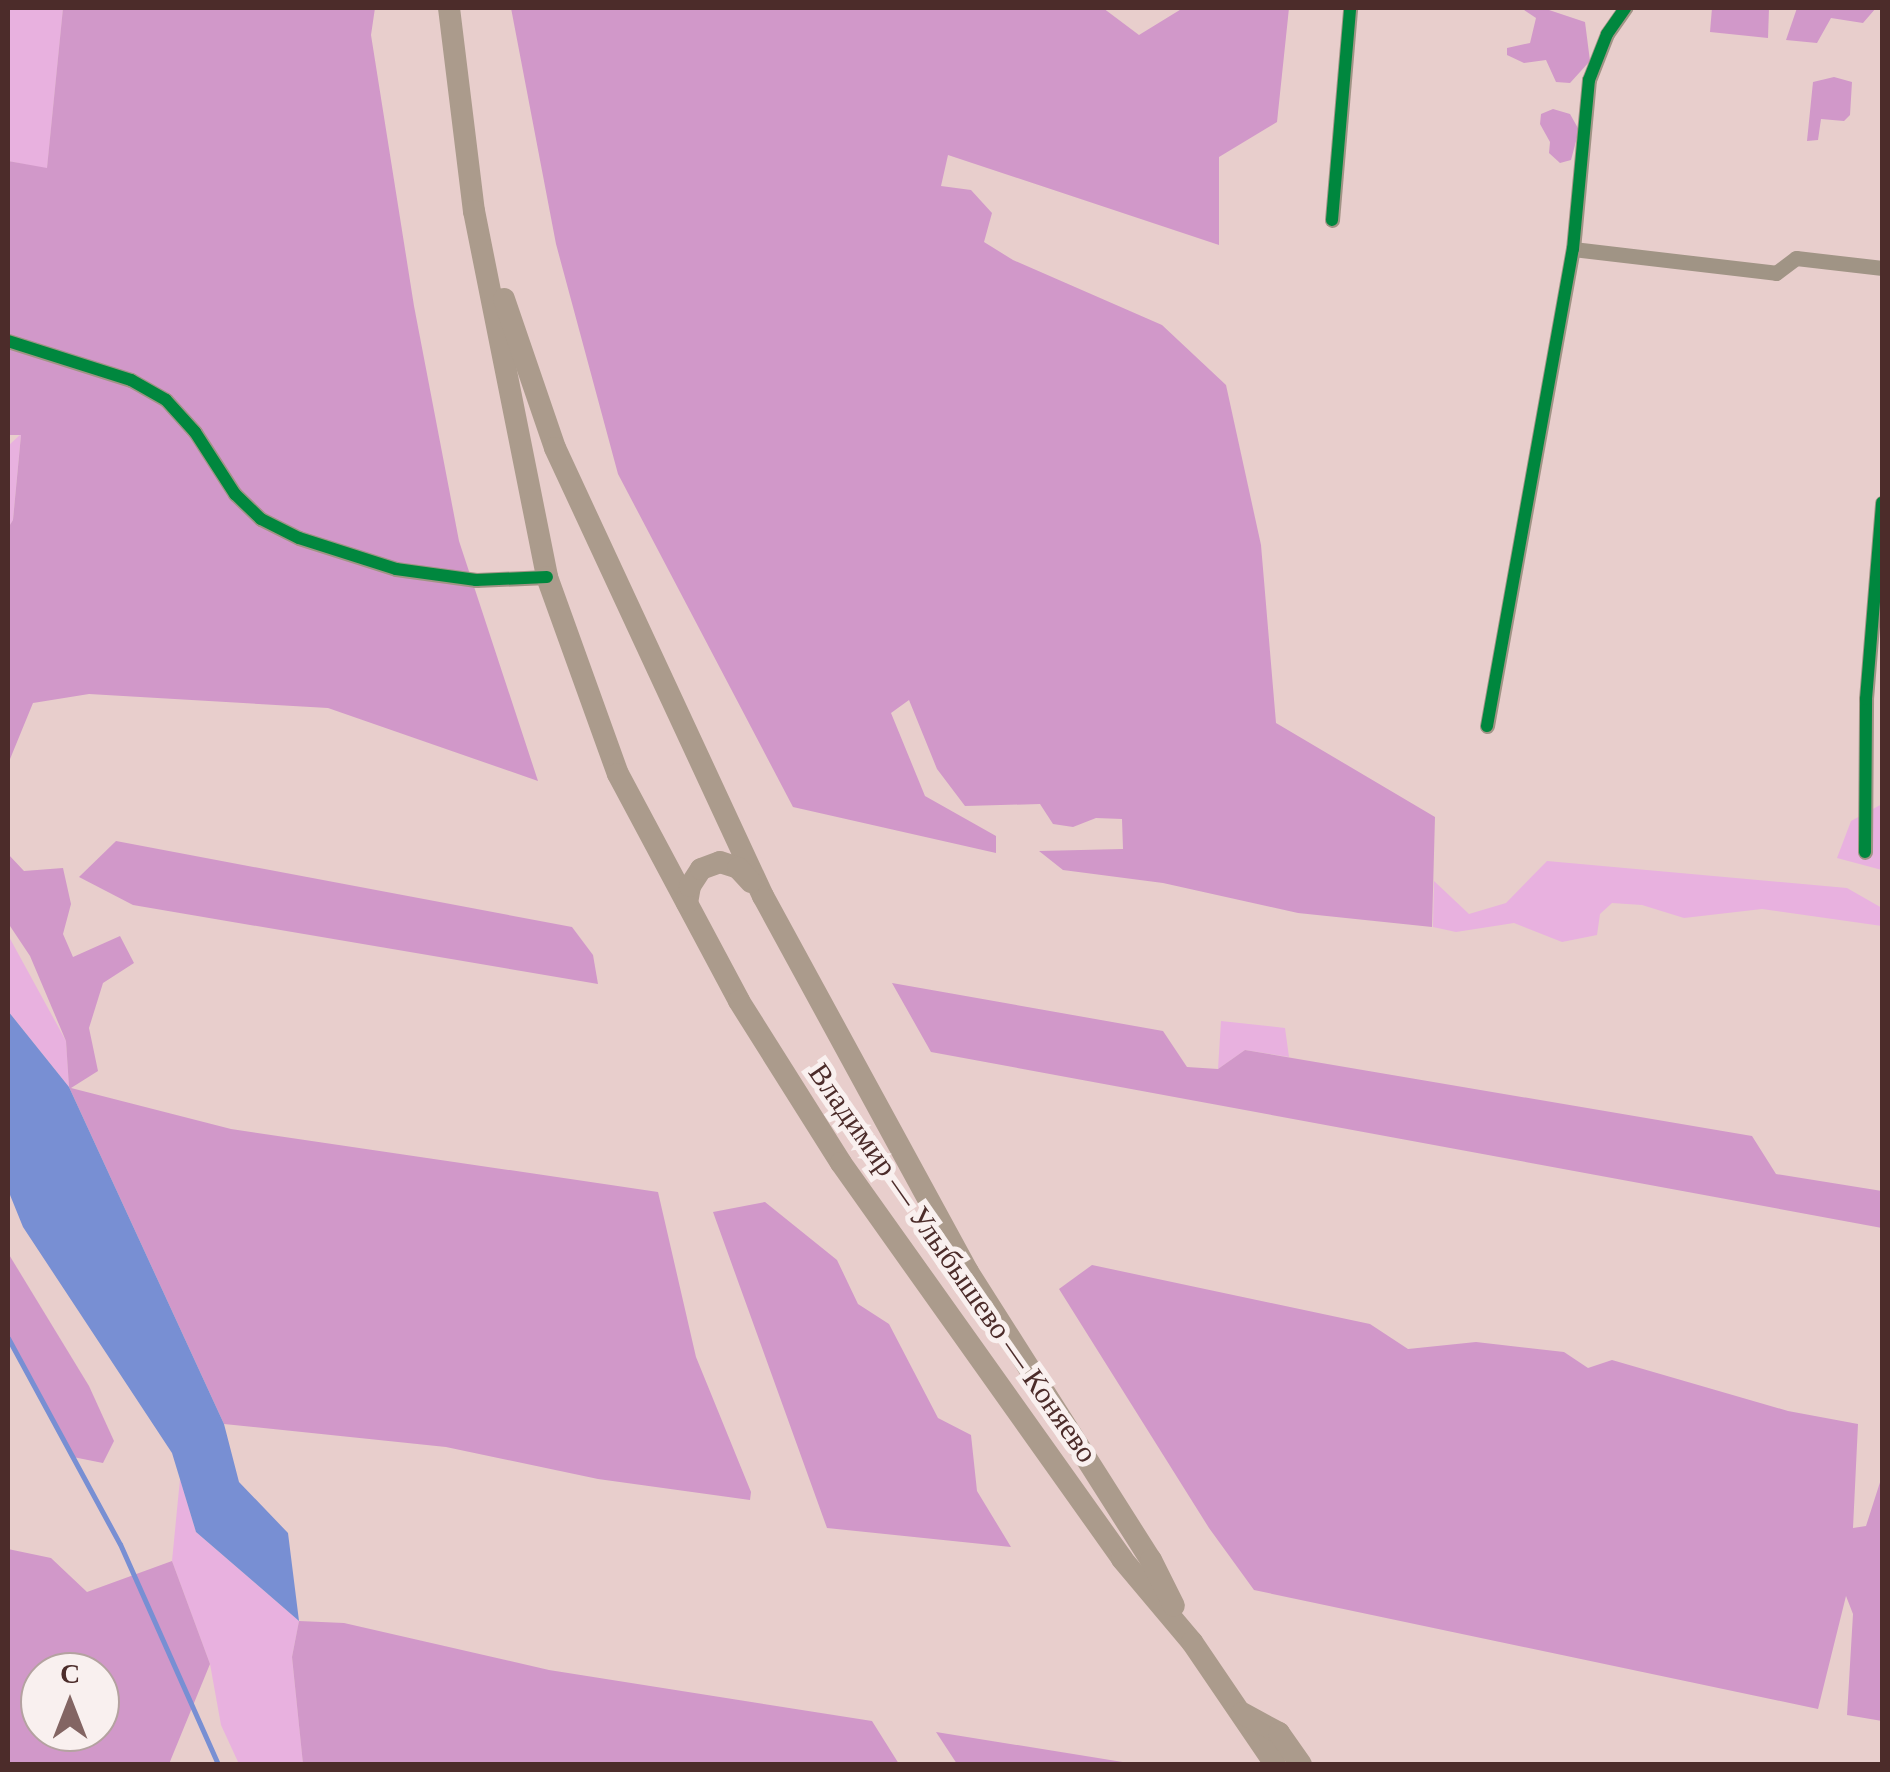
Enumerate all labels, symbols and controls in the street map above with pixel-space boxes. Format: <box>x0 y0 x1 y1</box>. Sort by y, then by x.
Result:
street label: Владимир — Улыбышево — Коняево <box>801 1056 1105 1470</box>
north arrow <box>20 1652 120 1752</box>
text: С <box>60 1658 80 1689</box>

